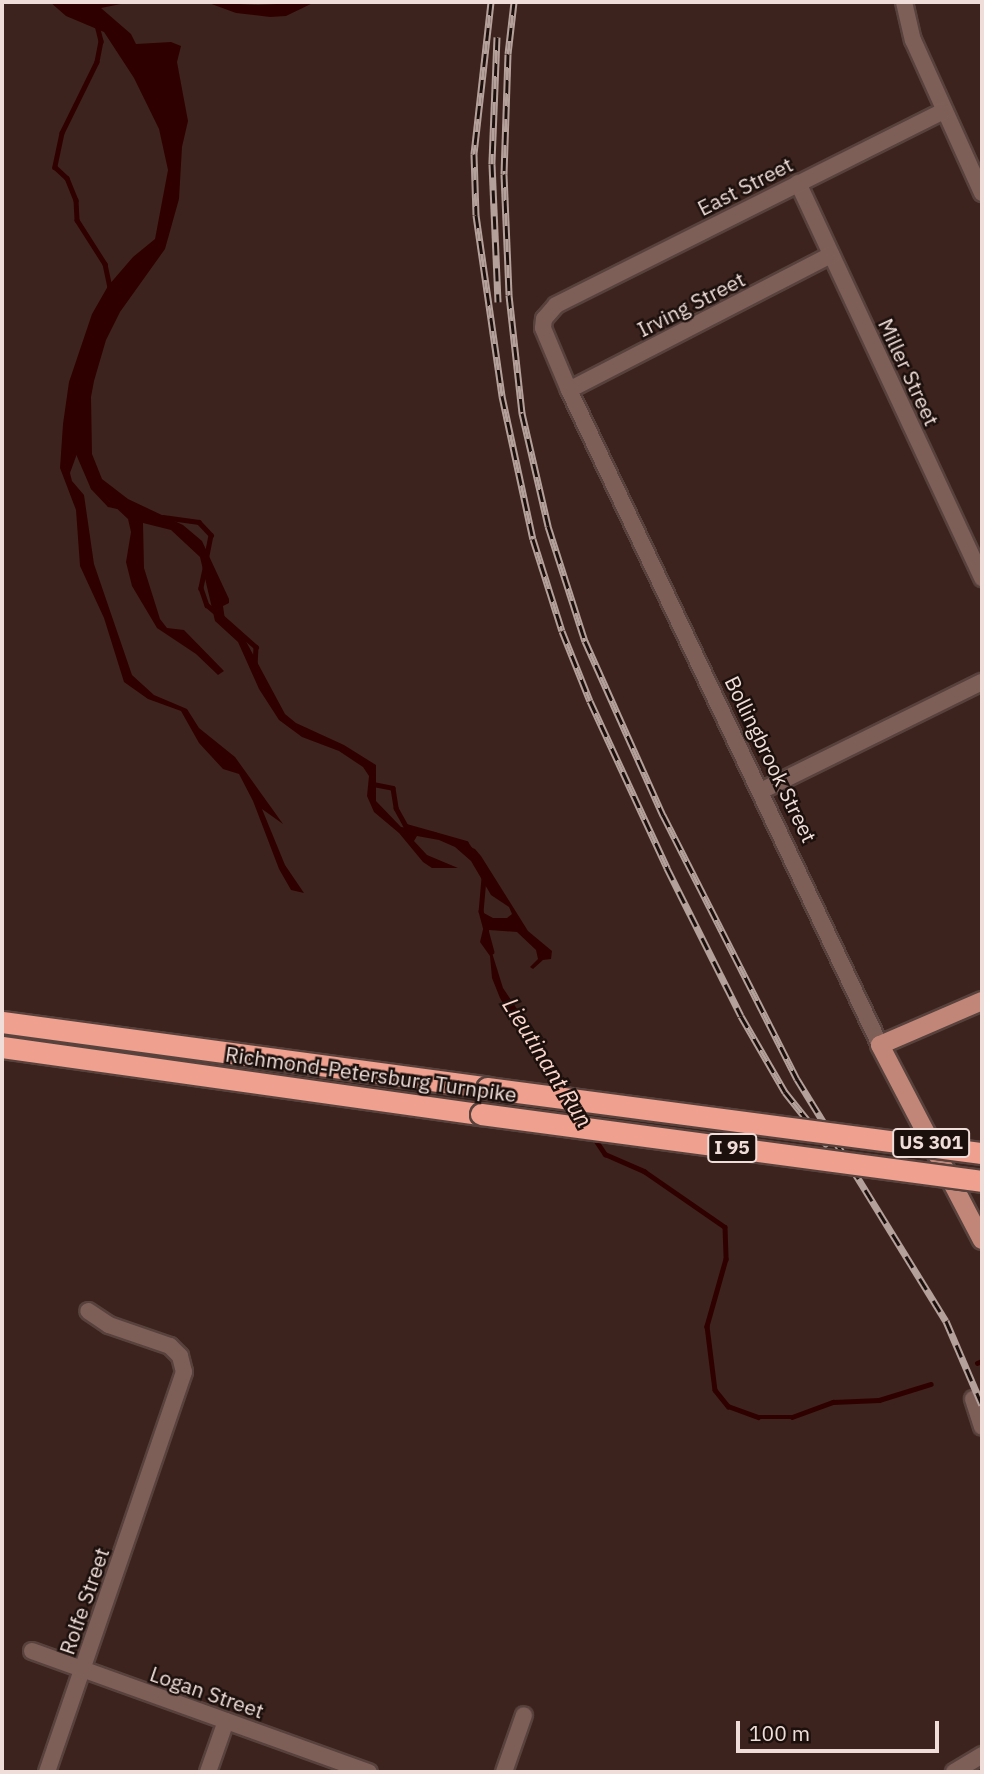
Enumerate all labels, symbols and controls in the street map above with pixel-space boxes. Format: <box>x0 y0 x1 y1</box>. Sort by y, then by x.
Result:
street label: East Street <box>693 151 797 221</box>
street label: Irving Street <box>633 266 749 342</box>
street label: Miller Street <box>873 314 945 430</box>
street label: Bollingbrook Street <box>720 672 822 846</box>
water label: Lieutinant Run <box>497 992 599 1132</box>
street label: Richmond-Petersburg Turnpike <box>224 1041 518 1107</box>
road number: US 301 <box>891 1128 971 1158</box>
road number: I 95 <box>706 1132 758 1164</box>
street label: Rolfe Street <box>54 1544 114 1658</box>
street label: Logan Street <box>147 1661 267 1723</box>
scale bar <box>739 1708 942 1752</box>
text: 100 m <box>749 1719 810 1747</box>

